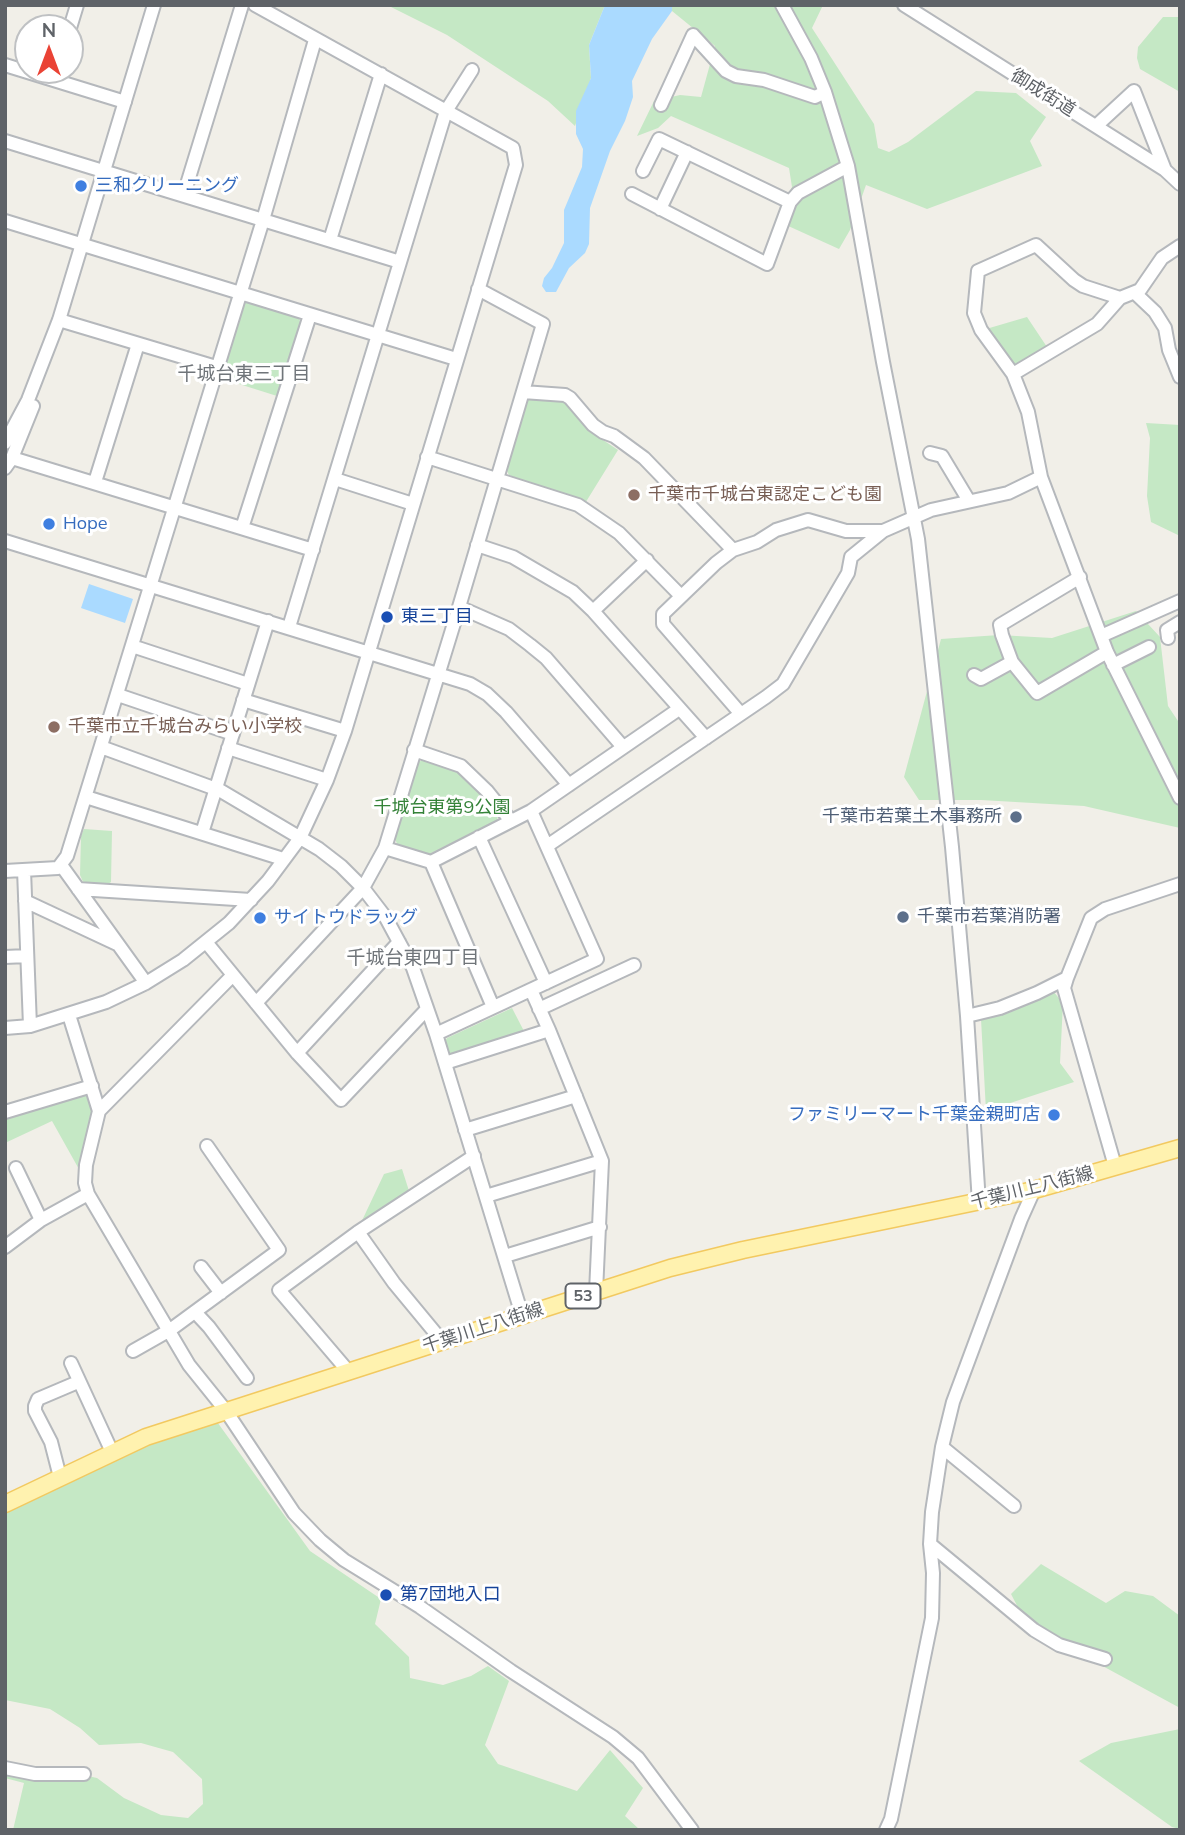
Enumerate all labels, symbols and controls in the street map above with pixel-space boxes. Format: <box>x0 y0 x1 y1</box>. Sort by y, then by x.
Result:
north arrow <box>14 14 84 84</box>
text: N <box>42 18 56 42</box>
street label: 御成街道 <box>1007 65 1079 121</box>
place label: 三和クリーニング <box>95 175 239 197</box>
marker: 三和クリーニング <box>73 178 89 194</box>
district label: 千城台東三丁目 <box>178 363 310 385</box>
place label: 千葉市千城台東認定こども園 <box>648 484 882 506</box>
marker: 千葉市千城台東認定こども園 <box>626 487 642 503</box>
place label: Hope <box>63 513 108 535</box>
marker: Hope <box>41 516 57 532</box>
place label: 東三丁目 <box>401 606 473 628</box>
marker: 東三丁目 <box>379 609 395 625</box>
place label: 千葉市立千城台みらい小学校 <box>68 716 302 738</box>
marker: 千葉市立千城台みらい小学校 <box>46 719 62 735</box>
park label: 千城台東第9公園 <box>374 797 510 819</box>
place label: 千葉市若葉土木事務所 <box>822 806 1002 828</box>
marker: 千葉市若葉土木事務所 <box>1008 809 1024 825</box>
place label: 千葉市若葉消防署 <box>917 906 1061 928</box>
place label: サイトウドラッグ <box>274 907 418 929</box>
marker: 千葉市若葉消防署 <box>895 909 911 925</box>
marker: サイトウドラッグ <box>252 910 268 926</box>
district label: 千城台東四丁目 <box>347 947 479 969</box>
place label: ファミリーマート千葉金親町店 <box>788 1104 1040 1126</box>
marker: ファミリーマート千葉金親町店 <box>1046 1107 1062 1123</box>
street label: 千葉川上八街線 <box>968 1162 1096 1214</box>
road number: 53 <box>566 1284 600 1308</box>
street label: 千葉川上八街線 <box>420 1298 546 1358</box>
place label: 第7団地入口 <box>400 1584 501 1606</box>
marker: 第7団地入口 <box>378 1587 394 1603</box>

